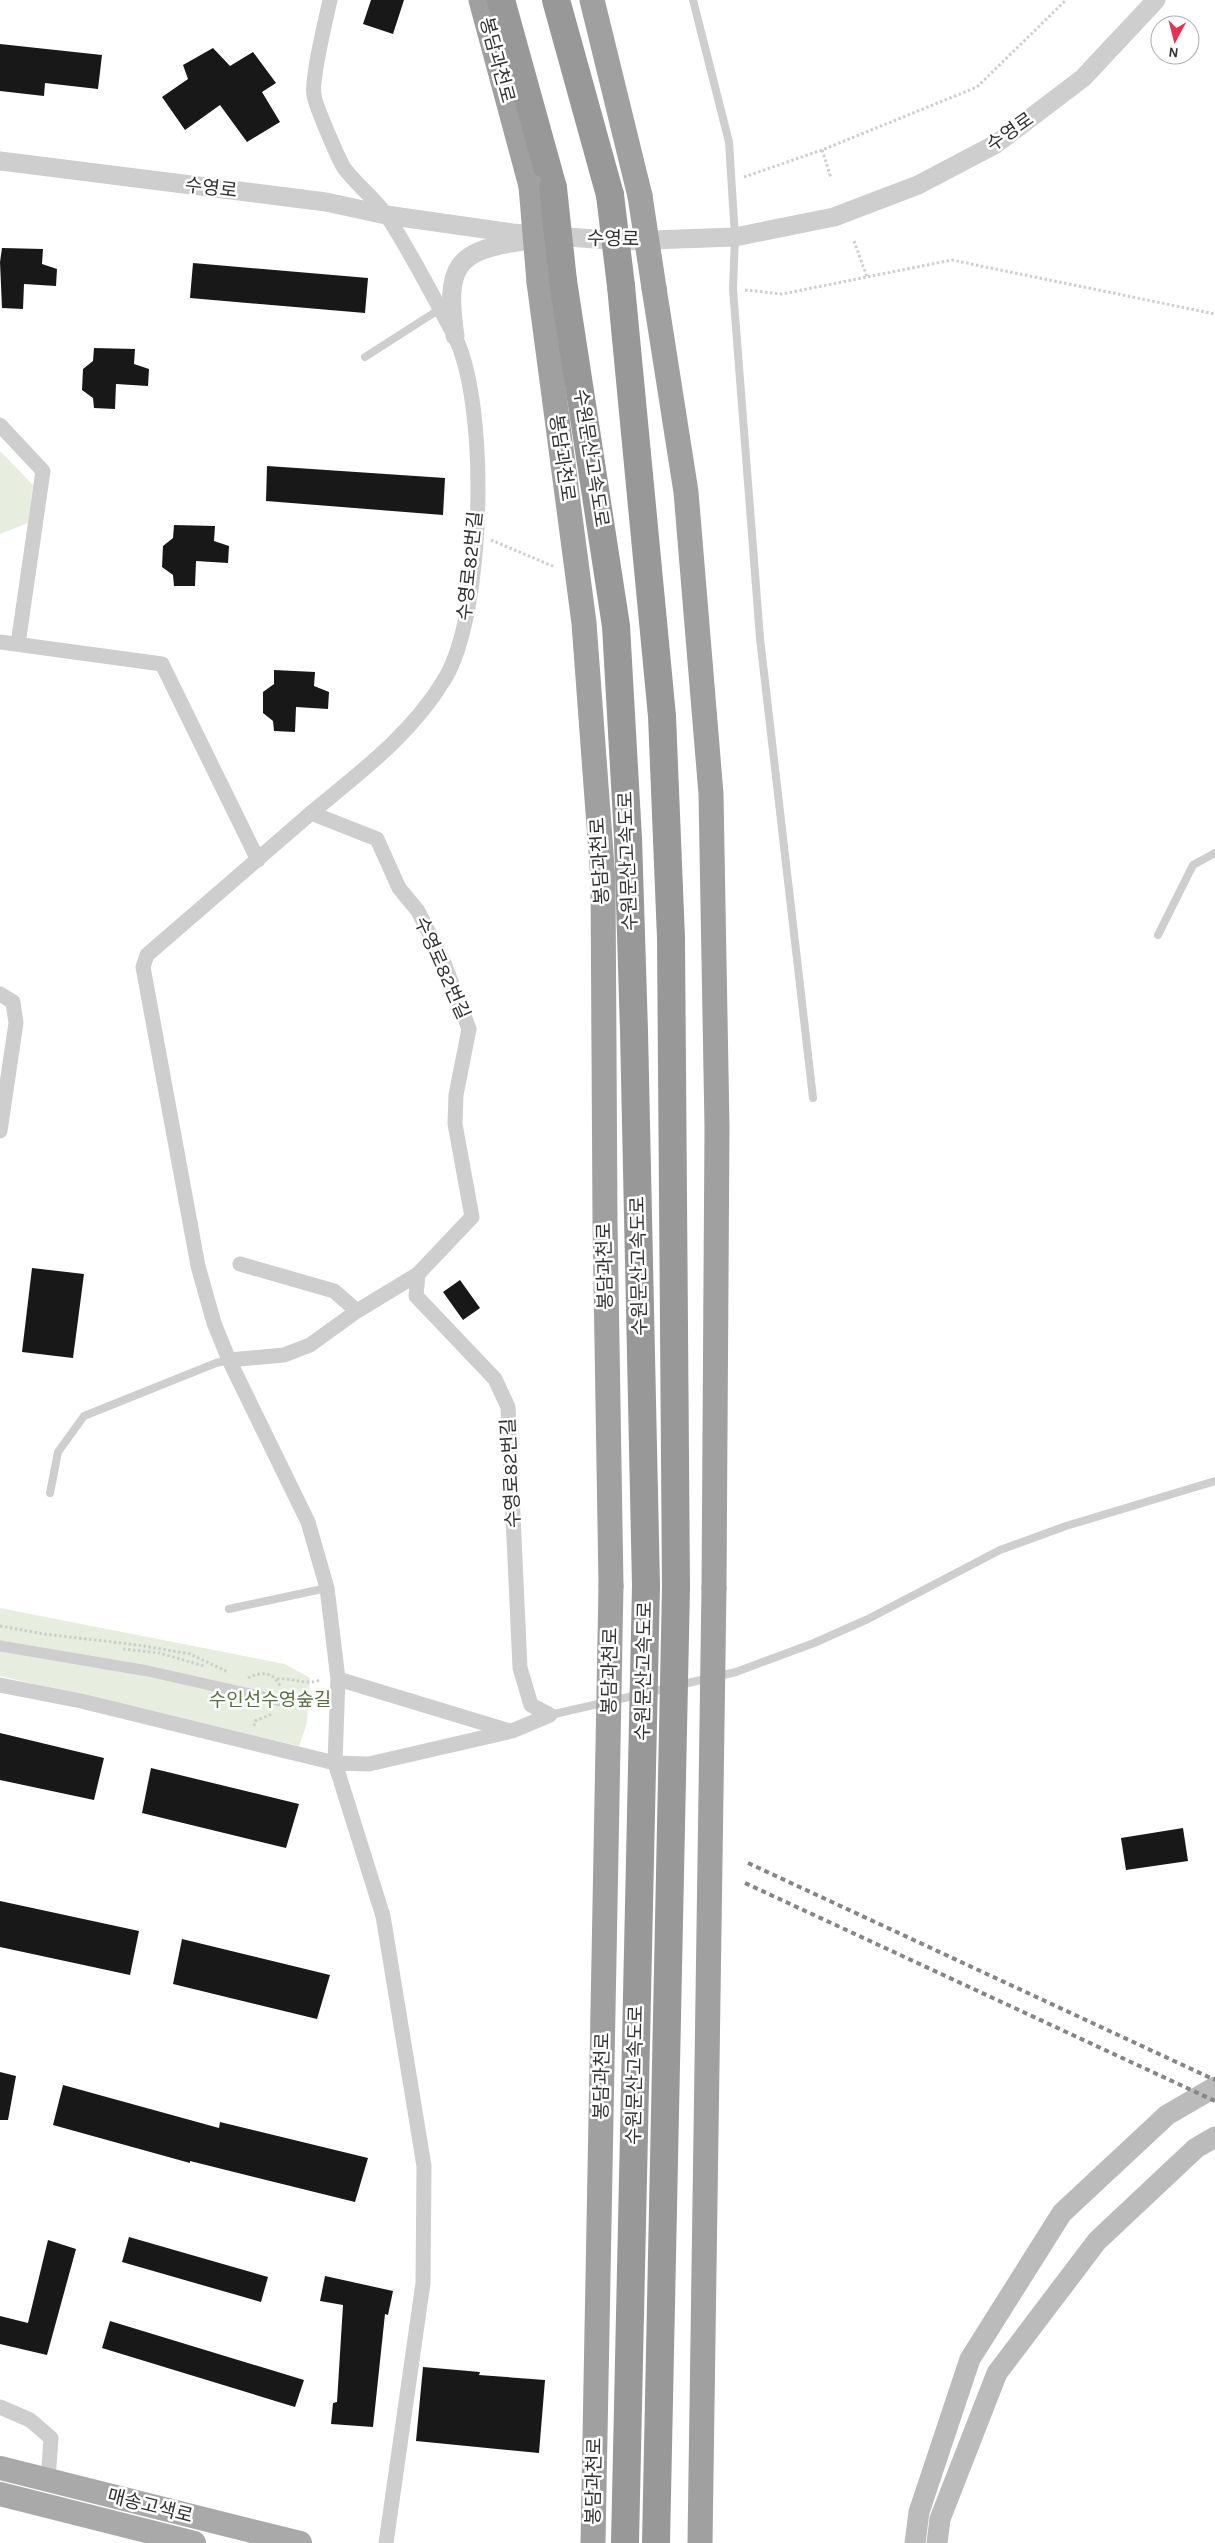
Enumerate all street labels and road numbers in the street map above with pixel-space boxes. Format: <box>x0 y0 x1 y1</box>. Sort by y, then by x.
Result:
street label: 봉담과천로 <box>475 15 519 105</box>
street label: 수영로 <box>982 108 1038 156</box>
street label: 수영로 <box>184 174 238 202</box>
street label: 수영로 <box>587 228 639 250</box>
street label: 수원문산고속도로 <box>569 387 613 529</box>
street label: 봉담과천로 <box>545 413 579 503</box>
street label: 수영로82번길 <box>453 510 487 622</box>
street label: 수원문산고속도로 <box>615 791 641 931</box>
street label: 봉담과천로 <box>587 817 613 905</box>
street label: 수영로82번길 <box>410 913 474 1023</box>
street label: 수원문산고속도로 <box>627 1196 651 1336</box>
street label: 봉담과천로 <box>593 1222 617 1310</box>
street label: 수영로82번길 <box>497 1417 525 1529</box>
street label: 수원문산고속도로 <box>632 1601 656 1741</box>
street label: 봉담과천로 <box>598 1627 622 1715</box>
street label: 수원문산고속도로 <box>623 2005 647 2145</box>
street label: 봉담과천로 <box>590 2032 614 2120</box>
street label: 봉담과천로 <box>582 2437 606 2525</box>
street label: 매송고색로 <box>105 2485 195 2527</box>

